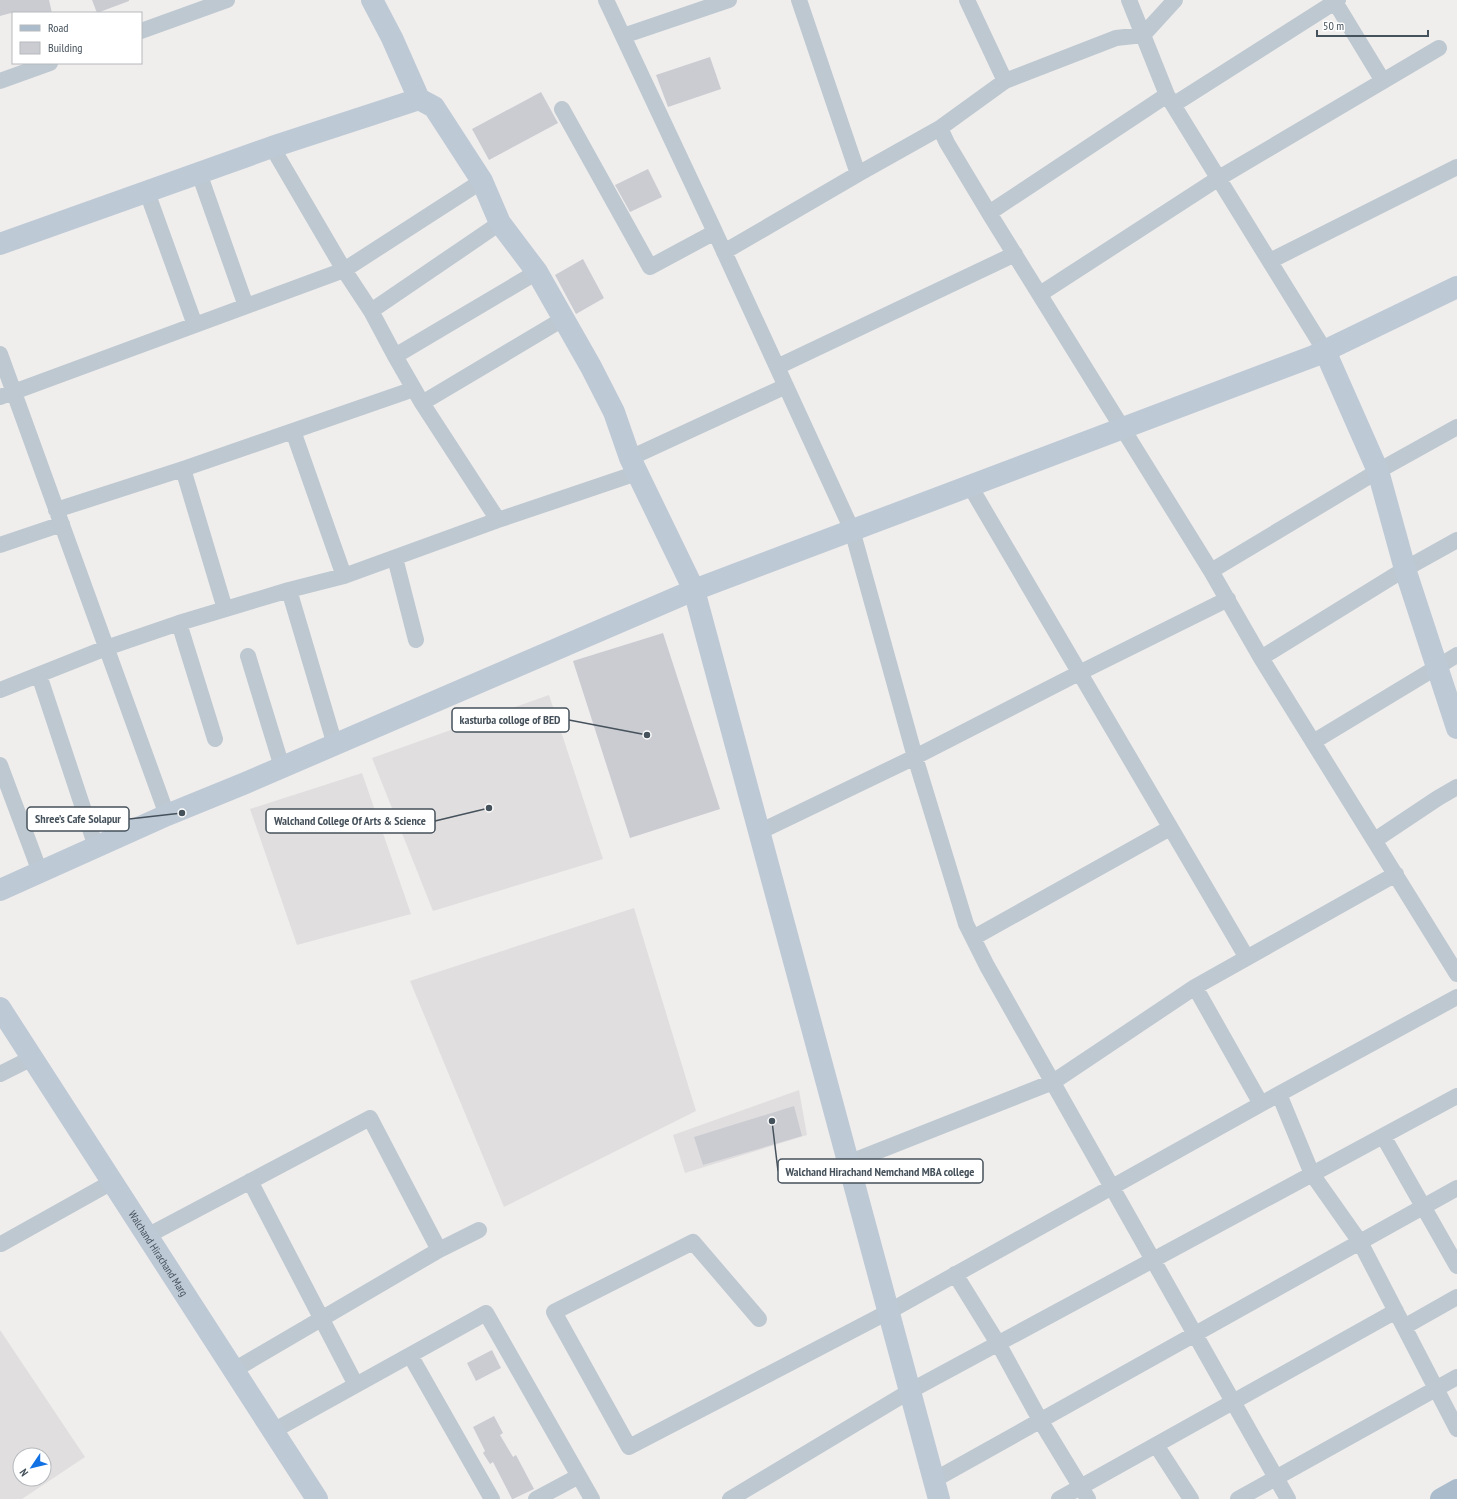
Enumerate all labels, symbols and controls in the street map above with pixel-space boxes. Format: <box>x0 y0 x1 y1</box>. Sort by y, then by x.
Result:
legend <box>12 12 142 64</box>
scale bar <box>1317 12 1428 38</box>
text: 50 m <box>1323 18 1344 33</box>
text: Road <box>48 20 68 35</box>
text: Building <box>48 40 83 55</box>
callout: kasturba colloge of BED <box>452 708 569 732</box>
text: kasturba colloge of BED <box>459 712 561 727</box>
callout: Shree’s Cafe Solapur <box>27 807 129 831</box>
callout: Walchand College Of Arts & Science <box>266 809 435 833</box>
text: Shree’s Cafe Solapur <box>35 811 121 826</box>
text: Walchand College Of Arts & Science <box>273 813 426 828</box>
callout: Walchand Hirachand Nemchand MBA college <box>778 1159 983 1183</box>
text: Walchand Hirachand Nemchand MBA college <box>784 1164 975 1179</box>
street label: Walchand Hirachand Marg <box>126 1208 191 1299</box>
north arrow <box>12 1447 52 1487</box>
text: N <box>16 1466 31 1479</box>

